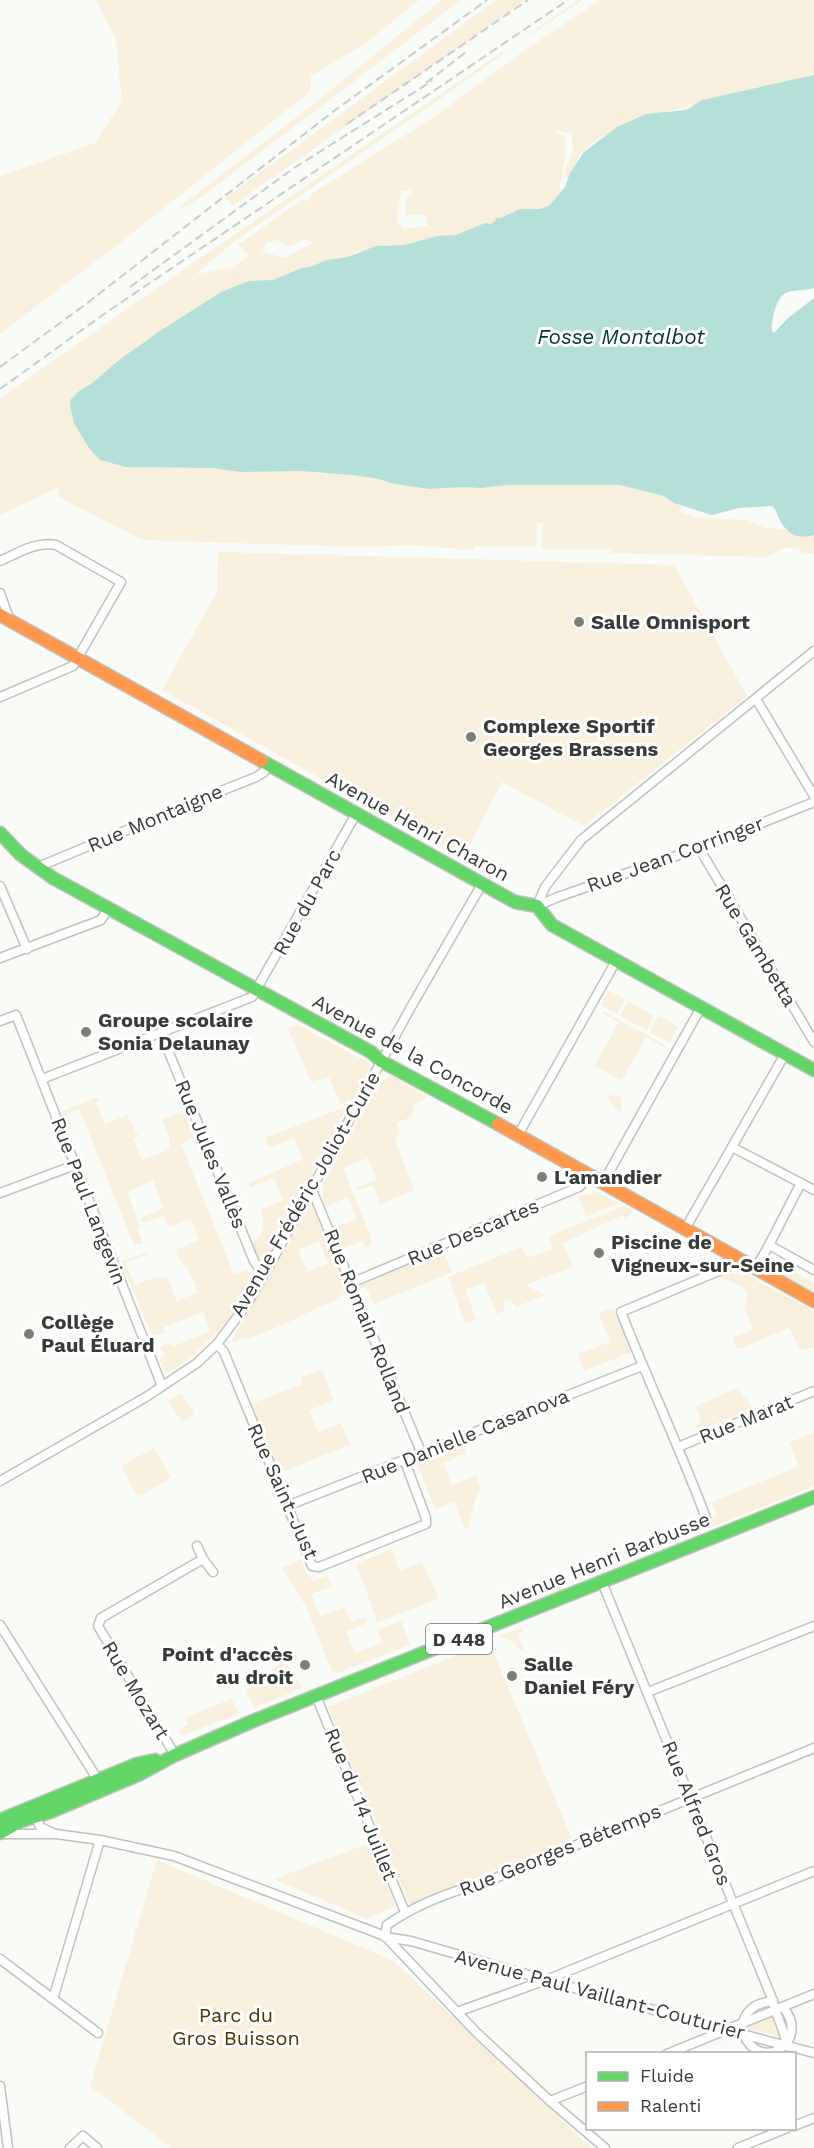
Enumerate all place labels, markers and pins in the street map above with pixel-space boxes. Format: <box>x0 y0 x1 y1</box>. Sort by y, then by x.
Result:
place label: Salle Omnisport <box>591 610 750 634</box>
marker: Salle Omnisport <box>572 615 586 629</box>
place label: Complexe Sportif Georges Brassens <box>483 714 659 761</box>
marker: Complexe Sportif Georges Brassens <box>464 730 478 744</box>
place label: Groupe scolaire Sonia Delaunay <box>98 1008 253 1055</box>
marker: Groupe scolaire Sonia Delaunay <box>79 1025 93 1039</box>
place label: L'amandier <box>554 1165 662 1189</box>
marker: L'amandier <box>535 1170 549 1184</box>
place label: Piscine de Vigneux-sur-Seine <box>611 1230 794 1277</box>
marker: Piscine de Vigneux-sur-Seine <box>592 1246 606 1260</box>
place label: Collège Paul Éluard <box>41 1310 154 1357</box>
marker: Collège Paul Éluard <box>22 1327 36 1341</box>
place label: Point d'accès au droit <box>162 1642 293 1689</box>
place label: Salle Daniel Féry <box>524 1652 635 1699</box>
marker: Point d'accès au droit <box>298 1658 312 1672</box>
marker: Salle Daniel Féry <box>505 1669 519 1683</box>

